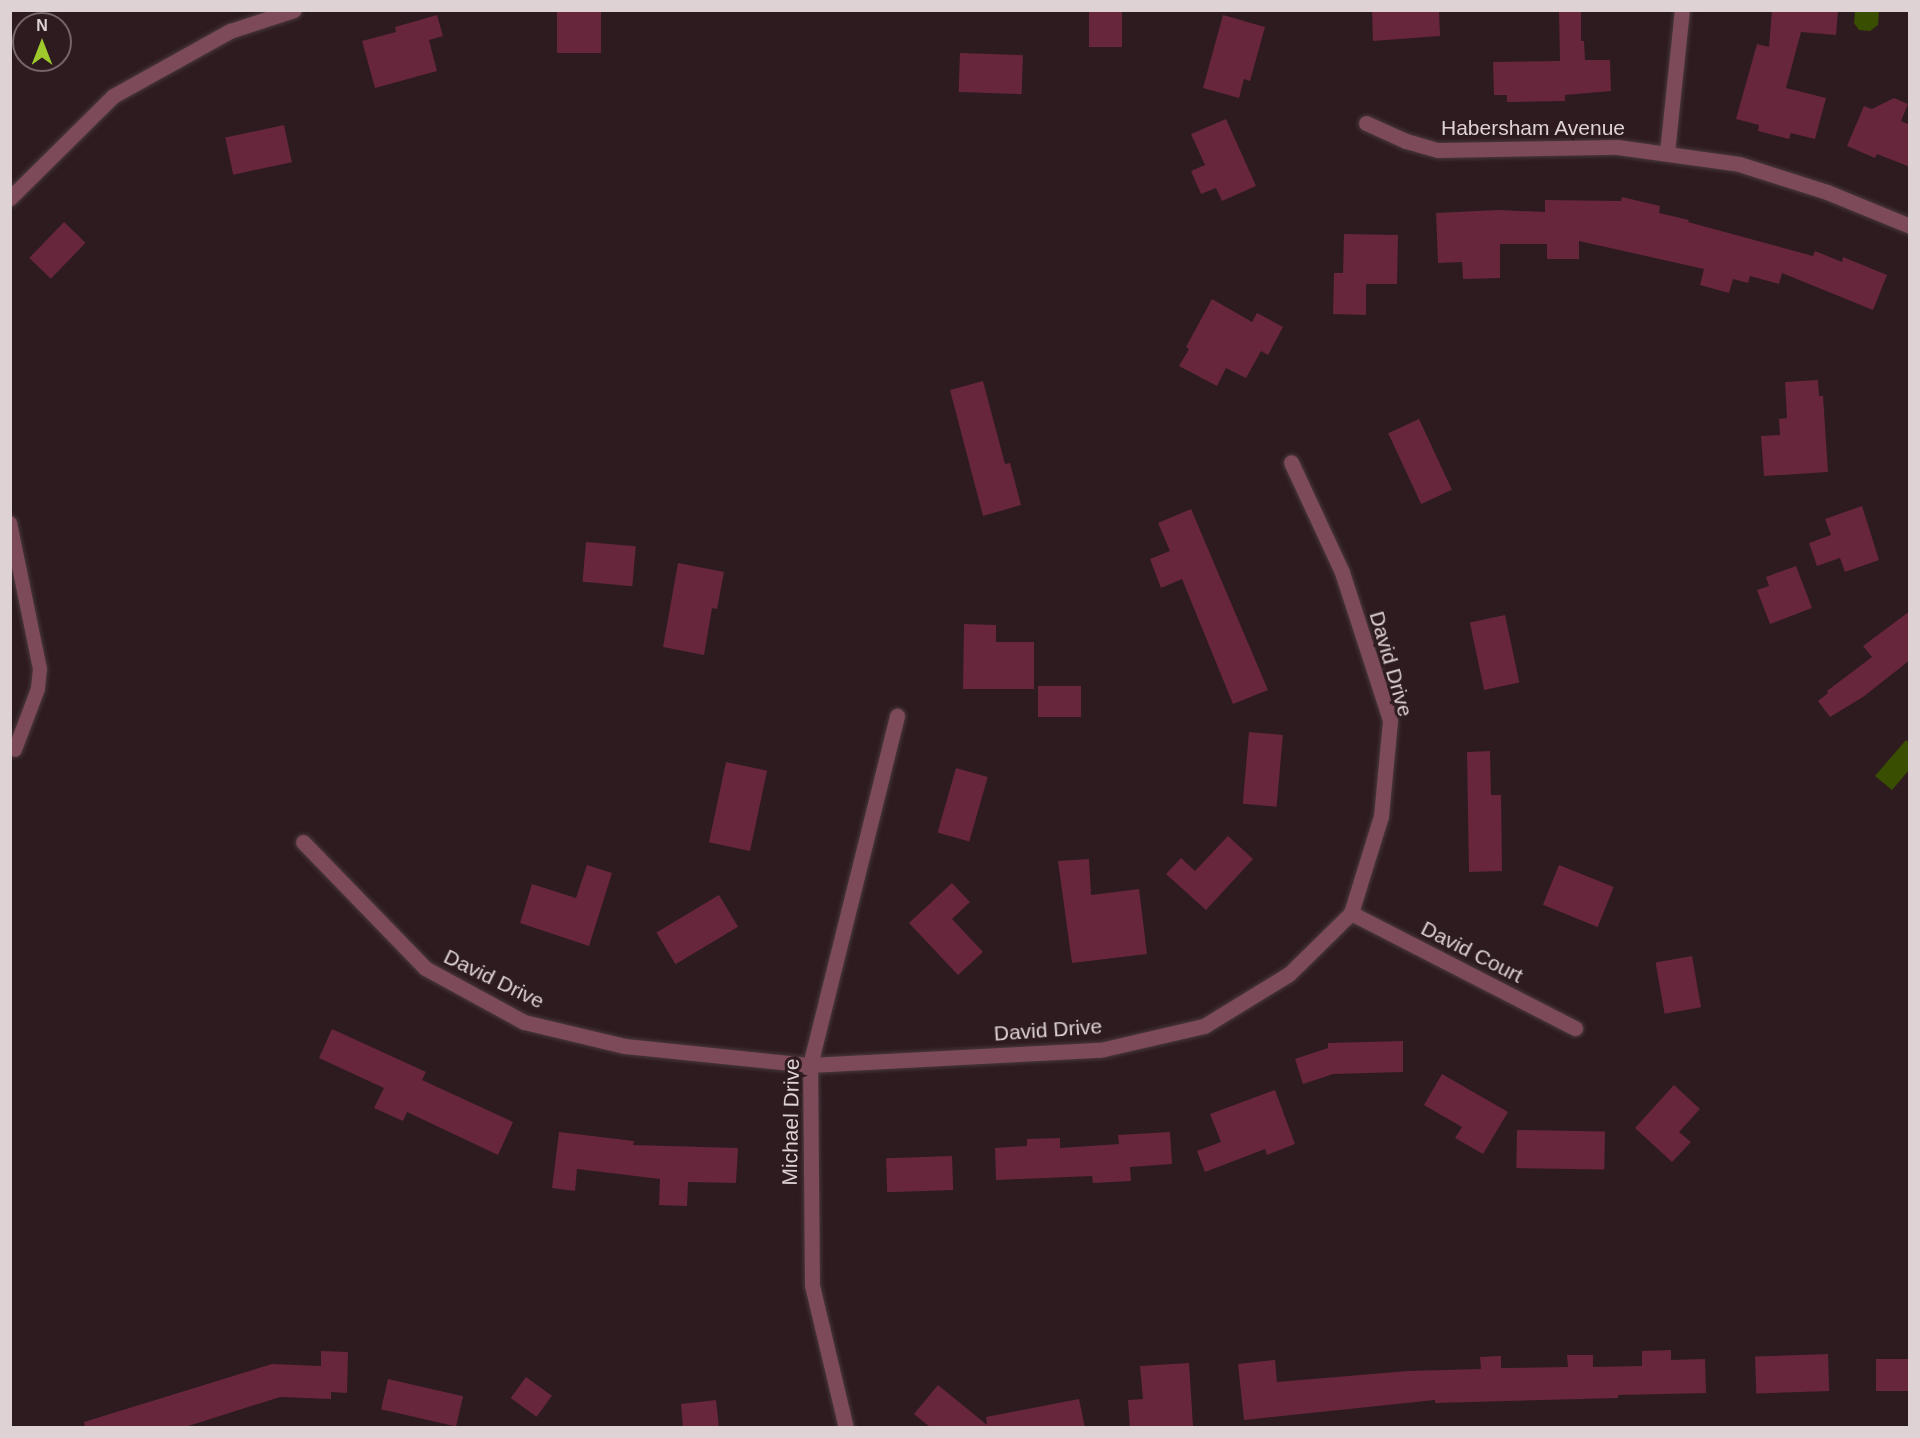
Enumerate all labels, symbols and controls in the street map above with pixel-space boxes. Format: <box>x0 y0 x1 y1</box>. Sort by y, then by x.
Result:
north arrow <box>12 12 72 72</box>
text: N <box>36 17 48 34</box>
street label: Habersham Avenue <box>1440 115 1626 141</box>
street label: David Drive <box>1364 608 1418 720</box>
street label: David Court <box>1417 916 1527 988</box>
street label: David Drive <box>440 944 548 1014</box>
street label: David Drive <box>993 1014 1103 1046</box>
street label: Michael Drive <box>777 1058 805 1186</box>

